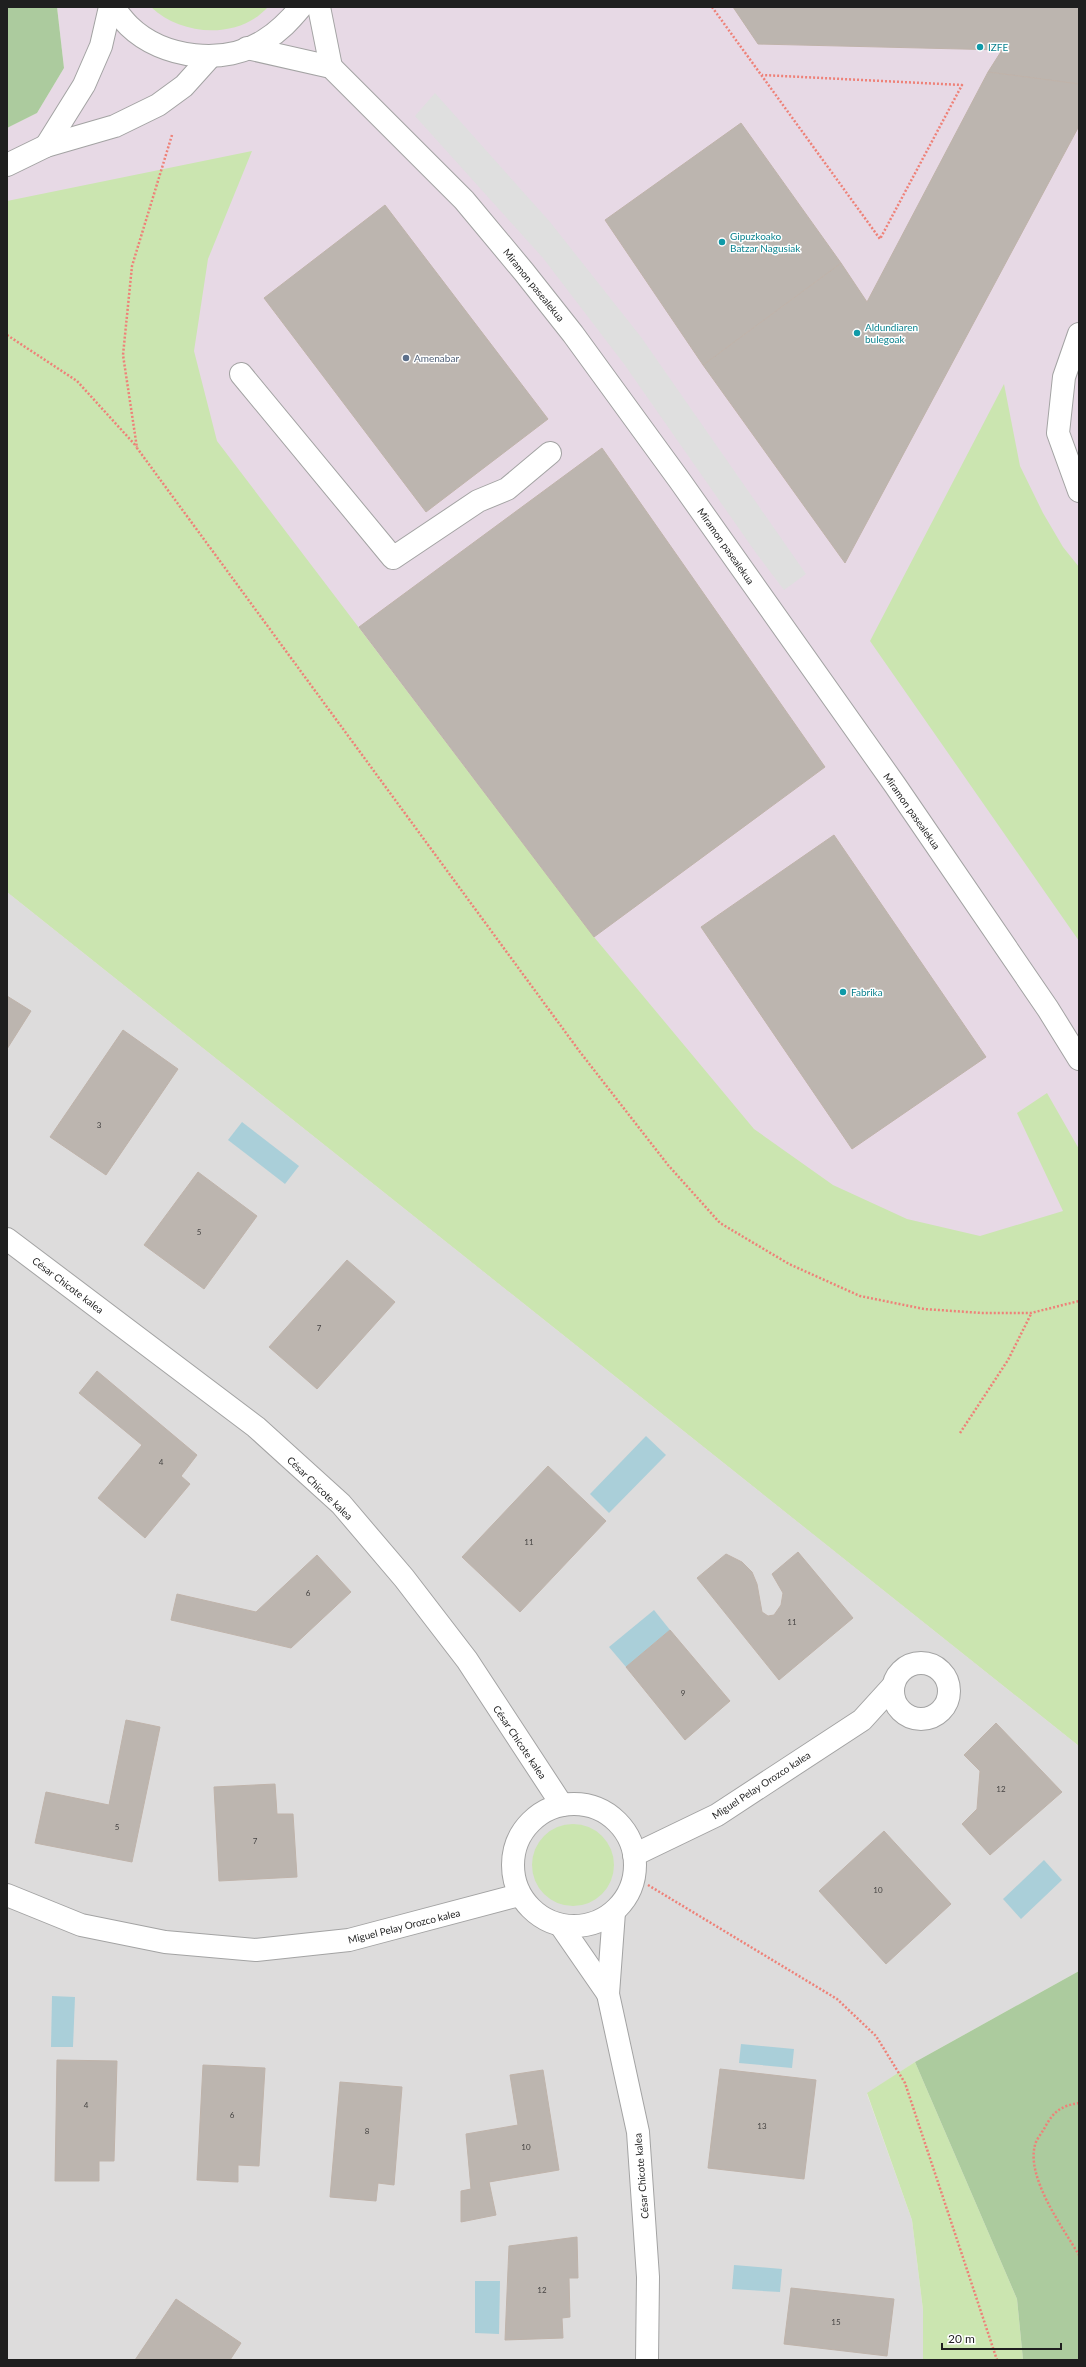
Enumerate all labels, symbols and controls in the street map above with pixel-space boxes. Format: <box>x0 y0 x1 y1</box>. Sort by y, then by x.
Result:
place label: IZFE <box>988 41 1008 53</box>
marker: IZFE <box>975 42 985 52</box>
place label: Gipuzkoako Batzar Nagusiak <box>730 230 801 254</box>
marker: Gipuzkoako Batzar Nagusiak <box>717 237 727 247</box>
street label: Miramon pasealekua <box>501 246 567 324</box>
place label: Aldundiaren bulegoak <box>865 321 918 345</box>
marker: Aldundiaren bulegoak <box>852 328 862 338</box>
place label: Amenabar <box>414 352 459 364</box>
marker: Amenabar <box>401 353 411 363</box>
street label: Miramon pasealekua <box>695 505 757 587</box>
street label: Miramon pasealekua <box>881 770 943 852</box>
place label: Fabrika <box>851 986 883 998</box>
marker: Fabrika <box>838 987 848 997</box>
house number: 3 <box>97 1120 102 1130</box>
house number: 5 <box>197 1227 202 1237</box>
street label: César Chicote kalea <box>30 1254 106 1316</box>
house number: 7 <box>317 1323 322 1333</box>
street label: César Chicote kalea <box>285 1454 355 1522</box>
house number: 4 <box>159 1457 164 1467</box>
house number: 11 <box>524 1537 534 1547</box>
house number: 6 <box>306 1588 311 1598</box>
house number: 11 <box>787 1617 797 1627</box>
house number: 9 <box>681 1688 686 1698</box>
street label: César Chicote kalea <box>491 1703 549 1781</box>
street label: Miguel Pelay Orozco kalea <box>709 1749 813 1821</box>
house number: 12 <box>996 1784 1006 1794</box>
house number: 5 <box>115 1822 120 1832</box>
house number: 7 <box>253 1836 258 1846</box>
house number: 10 <box>873 1885 883 1895</box>
street label: Miguel Pelay Orozco kalea <box>347 1906 461 1946</box>
house number: 4 <box>84 2100 89 2110</box>
house number: 6 <box>230 2110 235 2120</box>
house number: 13 <box>757 2121 767 2131</box>
house number: 8 <box>365 2126 370 2136</box>
street label: César Chicote kalea <box>631 2133 651 2219</box>
house number: 10 <box>521 2142 531 2152</box>
house number: 12 <box>537 2285 547 2295</box>
house number: 15 <box>831 2317 841 2327</box>
scale bar <box>942 2325 1061 2351</box>
text: 20 m <box>948 2331 975 2346</box>

